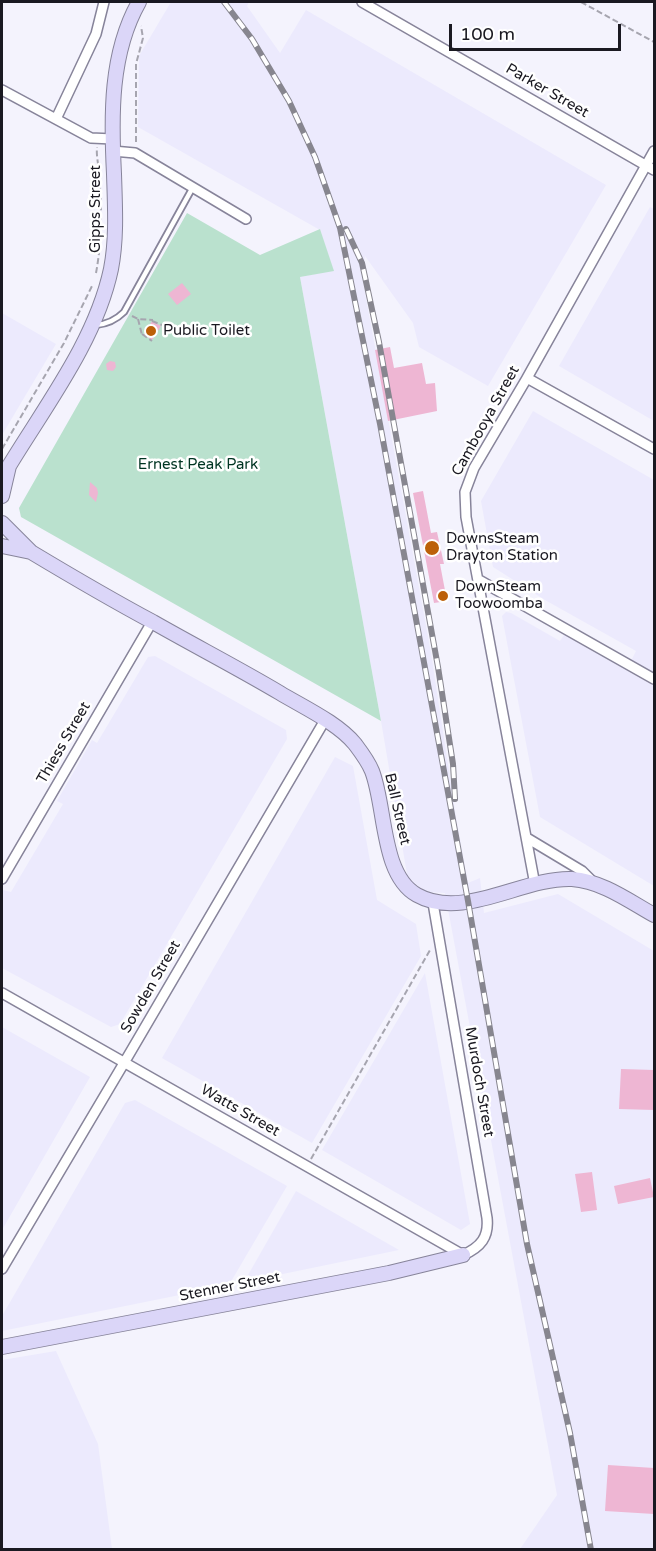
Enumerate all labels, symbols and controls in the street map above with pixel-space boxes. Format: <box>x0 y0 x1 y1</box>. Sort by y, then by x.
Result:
scale bar <box>452 12 624 50</box>
text: 100 m <box>460 23 515 45</box>
street label: Parker Street <box>502 60 592 122</box>
street label: Gipps Street <box>87 165 105 253</box>
place label: Public Toilet <box>163 322 250 340</box>
marker: Public Toilet <box>144 324 158 338</box>
street label: Cambooya Street <box>448 363 524 479</box>
park label: Ernest Peak Park <box>138 456 258 474</box>
place label: DownsSteam Drayton Station <box>446 530 558 565</box>
marker: DownsSteam Drayton Station <box>423 539 441 557</box>
place label: DownSteam Toowoomba <box>455 578 543 613</box>
marker: DownSteam Toowoomba <box>436 589 450 603</box>
street label: Thiess Street <box>33 699 95 787</box>
street label: Ball Street <box>380 771 414 847</box>
street label: Sowden Street <box>117 938 185 1036</box>
street label: Murdoch Street <box>460 1026 498 1138</box>
street label: Watts Street <box>197 1081 283 1141</box>
street label: Stenner Street <box>178 1268 282 1306</box>

